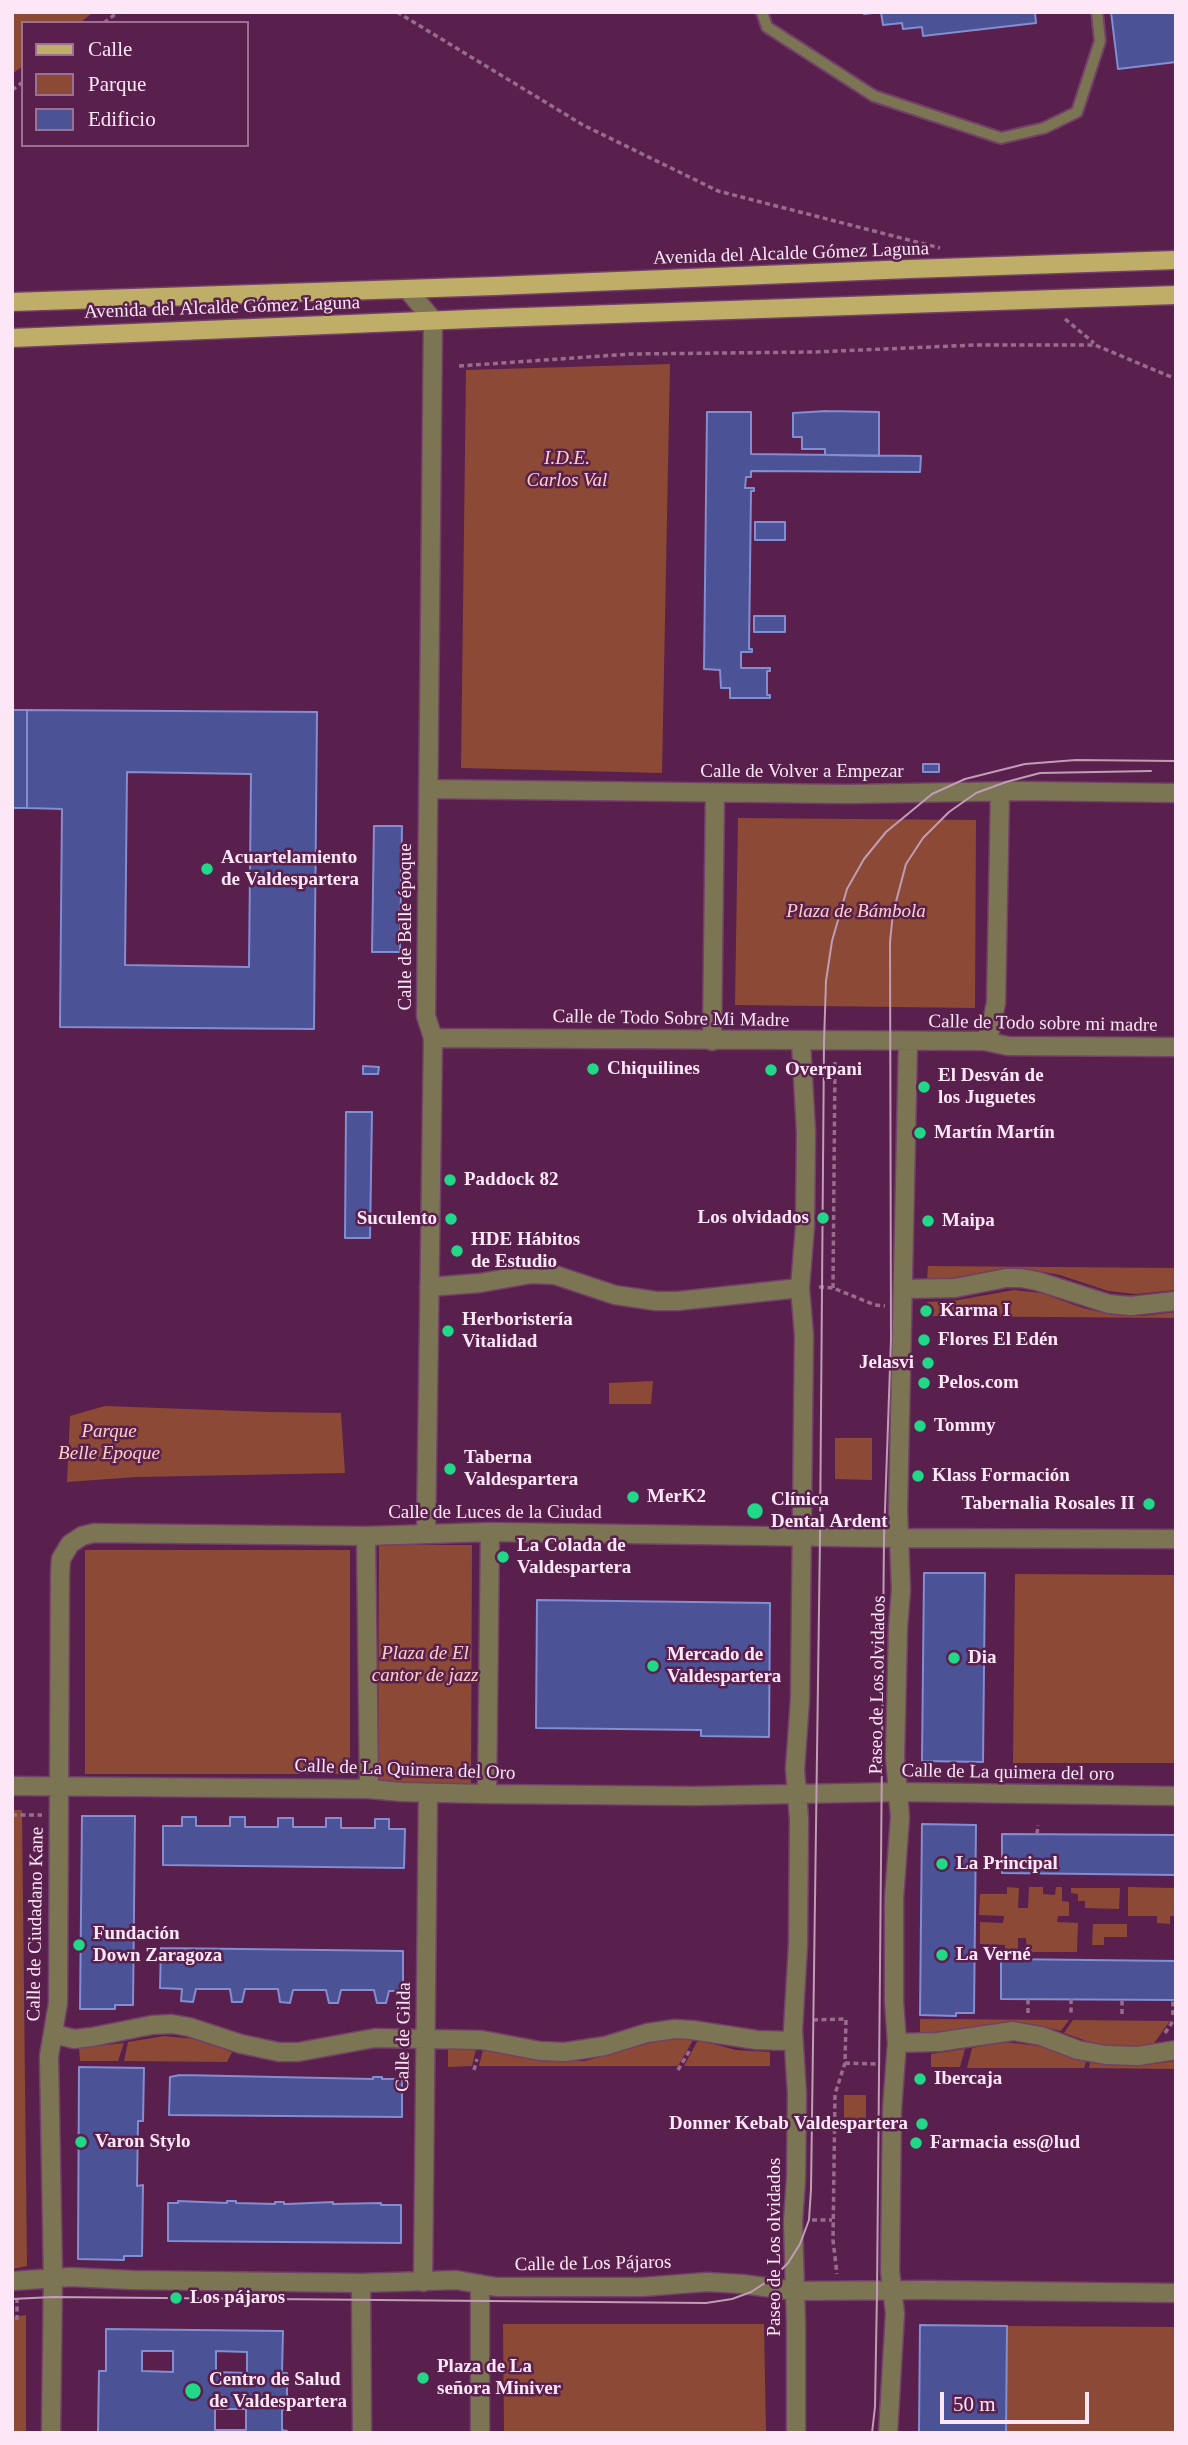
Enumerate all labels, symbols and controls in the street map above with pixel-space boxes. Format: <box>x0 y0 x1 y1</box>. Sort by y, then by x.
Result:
legend <box>21 21 248 147</box>
text: Calle <box>88 37 132 61</box>
text: Parque <box>88 72 146 96</box>
text: Edificio <box>88 107 156 131</box>
street label: Avenida del Alcalde Gómez Laguna <box>653 238 929 270</box>
street label: Avenida del Alcalde Gómez Laguna <box>84 292 360 324</box>
park label: I.D.E. Carlos Val <box>527 448 607 492</box>
street label: Calle de Volver a Empezar <box>700 761 904 783</box>
street label: Calle de Belle époque <box>395 843 417 1011</box>
place label: Acuartelamiento de Valdespartera <box>221 847 359 891</box>
marker: Acuartelamiento de Valdespartera <box>199 861 215 877</box>
park label: Plaza de Bámbola <box>786 901 926 923</box>
street label: Calle de Todo Sobre Mi Madre <box>552 1006 790 1032</box>
street label: Calle de Todo sobre mi madre <box>928 1011 1158 1037</box>
place label: Chiquilines <box>607 1058 700 1080</box>
place label: Overpani <box>785 1059 862 1081</box>
marker: Chiquilines <box>585 1061 601 1077</box>
marker: Overpani <box>763 1062 779 1078</box>
place label: El Desván de los Juguetes <box>938 1065 1044 1109</box>
marker: El Desván de los Juguetes <box>916 1079 932 1095</box>
place label: Martín Martín <box>934 1122 1055 1144</box>
marker: Martín Martín <box>912 1125 928 1141</box>
place label: Paddock 82 <box>464 1169 558 1191</box>
marker: Paddock 82 <box>442 1172 458 1188</box>
place label: Los olvidados <box>698 1207 809 1229</box>
place label: Suculento <box>357 1208 437 1230</box>
marker: Los olvidados <box>815 1210 831 1226</box>
place label: Maipa <box>942 1210 995 1232</box>
marker: Suculento <box>443 1211 459 1227</box>
marker: Maipa <box>920 1213 936 1229</box>
place label: HDE Hábitos de Estudio <box>471 1229 580 1273</box>
marker: HDE Hábitos de Estudio <box>449 1243 465 1259</box>
place label: Karma I <box>940 1300 1010 1322</box>
marker: Karma I <box>918 1303 934 1319</box>
place label: Herboristería Vitalidad <box>462 1309 573 1353</box>
marker: Herboristería Vitalidad <box>440 1323 456 1339</box>
place label: Flores El Edén <box>938 1329 1058 1351</box>
marker: Flores El Edén <box>916 1332 932 1348</box>
place label: Jelasvi <box>859 1352 914 1374</box>
marker: Jelasvi <box>920 1355 936 1371</box>
place label: Pelos.com <box>938 1372 1019 1394</box>
marker: Pelos.com <box>916 1375 932 1391</box>
place label: Tommy <box>934 1415 996 1437</box>
marker: Tommy <box>912 1418 928 1434</box>
park label: Parque Belle Epoque <box>58 1421 160 1465</box>
place label: Taberna Valdespartera <box>464 1447 578 1491</box>
marker: Taberna Valdespartera <box>442 1461 458 1477</box>
place label: Klass Formación <box>932 1465 1070 1487</box>
marker: Klass Formación <box>910 1468 926 1484</box>
place label: MerK2 <box>647 1486 706 1508</box>
marker: MerK2 <box>625 1489 641 1505</box>
place label: Clínica Dental Ardent <box>771 1489 888 1533</box>
place label: Tabernalia Rosales II <box>962 1493 1135 1515</box>
marker: Tabernalia Rosales II <box>1141 1496 1157 1512</box>
marker: Clínica Dental Ardent <box>745 1501 765 1521</box>
street label: Calle de Luces de la Ciudad <box>388 1502 602 1524</box>
place label: La Colada de Valdespartera <box>517 1535 631 1579</box>
marker: La Colada de Valdespartera <box>495 1549 511 1565</box>
street label: Paseo de Los olvidados <box>865 1595 891 1775</box>
park label: Plaza de El cantor de jazz <box>372 1643 478 1687</box>
place label: Mercado de Valdespartera <box>667 1644 781 1688</box>
place label: Dia <box>968 1647 996 1669</box>
marker: Dia <box>946 1650 962 1666</box>
marker: Mercado de Valdespartera <box>645 1658 661 1674</box>
street label: Calle de La Quimera del Oro <box>294 1755 516 1785</box>
street label: Calle de La quimera del oro <box>902 1760 1114 1786</box>
street label: Calle de Ciudadano Kane <box>23 1826 49 2022</box>
place label: La Principal <box>956 1853 1058 1875</box>
marker: La Principal <box>934 1856 950 1872</box>
place label: Fundación Down Zaragoza <box>93 1923 222 1967</box>
marker: Fundación Down Zaragoza <box>71 1937 87 1953</box>
place label: La Verné <box>956 1944 1031 1966</box>
marker: La Verné <box>934 1947 950 1963</box>
street label: Calle de Gilda <box>392 1982 416 2092</box>
place label: Ibercaja <box>934 2068 1002 2090</box>
marker: Ibercaja <box>912 2071 928 2087</box>
place label: Donner Kebab Valdespartera <box>669 2113 908 2135</box>
marker: Donner Kebab Valdespartera <box>914 2116 930 2132</box>
place label: Varon Stylo <box>95 2131 191 2153</box>
place label: Farmacia ess@lud <box>930 2132 1080 2154</box>
marker: Varon Stylo <box>73 2134 89 2150</box>
marker: Farmacia ess@lud <box>908 2135 924 2151</box>
street label: Paseo de Los olvidados <box>764 2158 786 2336</box>
street label: Calle de Los Pájaros <box>514 2251 672 2277</box>
place label: Los pájaros <box>190 2287 285 2309</box>
marker: Los pájaros <box>168 2290 184 2306</box>
place label: Plaza de La señora Miniver <box>437 2356 561 2400</box>
place label: Centro de Salud de Valdespartera <box>209 2369 347 2413</box>
marker: Plaza de La señora Miniver <box>415 2370 431 2386</box>
scale bar <box>943 2378 1092 2422</box>
marker: Centro de Salud de Valdespartera <box>183 2381 203 2401</box>
text: 50 m <box>953 2392 996 2416</box>

